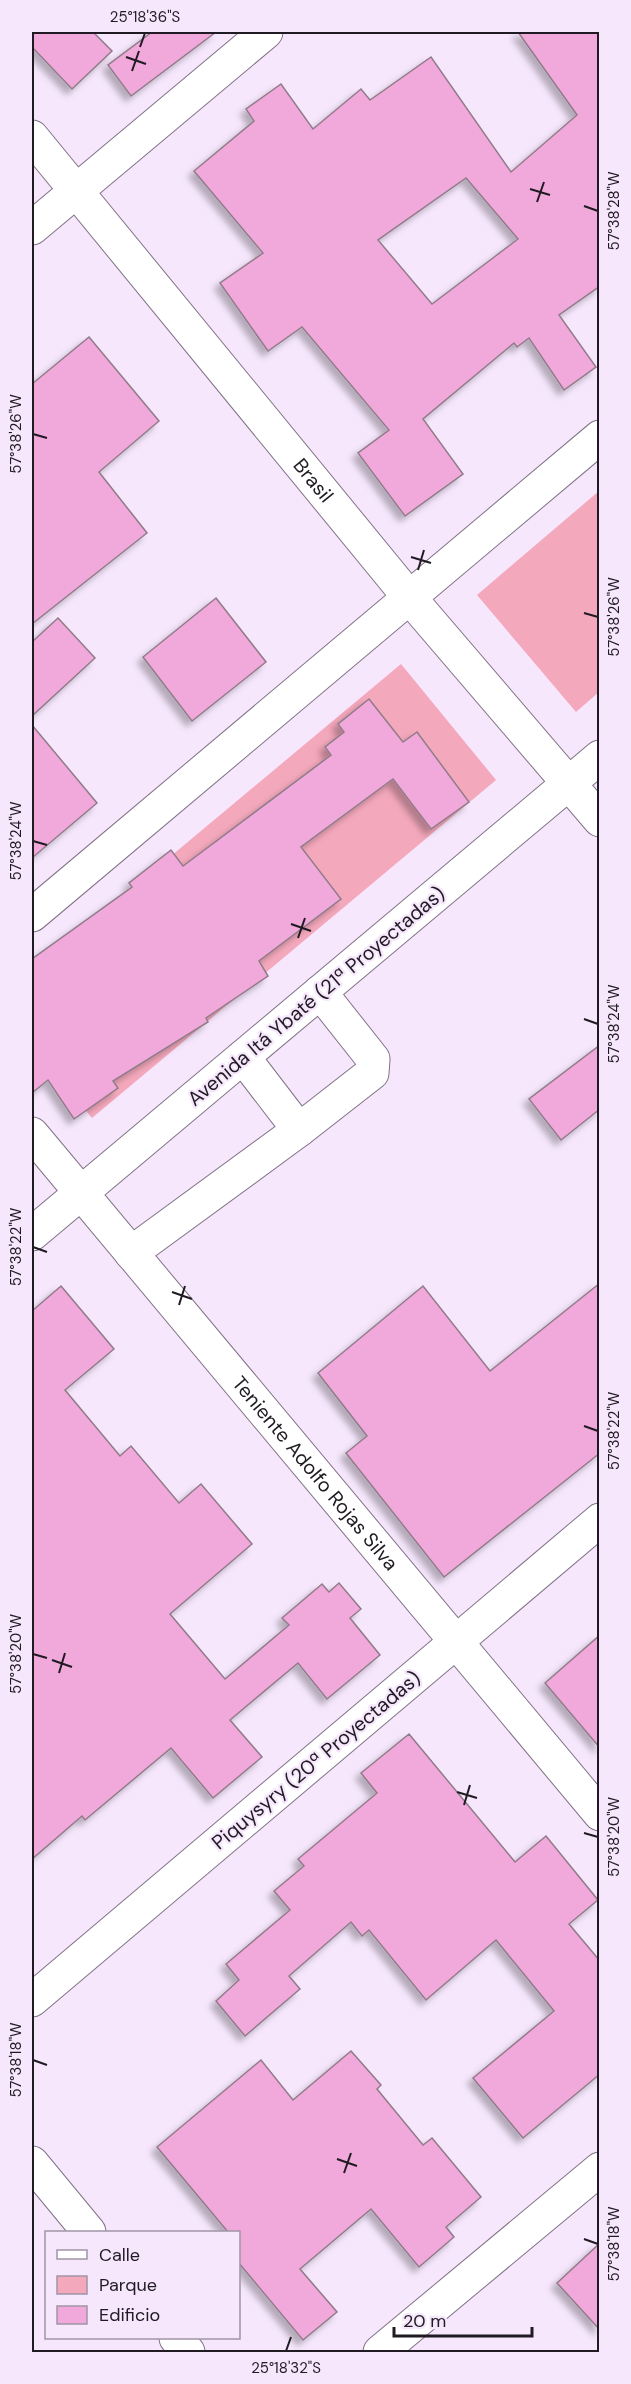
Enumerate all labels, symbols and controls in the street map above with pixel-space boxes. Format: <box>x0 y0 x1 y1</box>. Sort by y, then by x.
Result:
text: 25°18'36"S <box>110 7 181 27</box>
text: 57°38'28"W <box>604 171 624 250</box>
text: 57°38'26"W <box>6 394 26 474</box>
street label: Brasil <box>288 453 339 508</box>
text: 57°38'26"W <box>604 577 624 657</box>
text: 57°38'24"W <box>6 801 26 880</box>
street label: Avenida Itá Ybaté (21ª Proyectadas) <box>182 880 450 1112</box>
text: 57°38'24"W <box>604 984 624 1063</box>
text: 57°38'22"W <box>6 1207 26 1286</box>
street label: Teniente Adolfo Rojas Silva <box>227 1371 404 1576</box>
text: 57°38'22"W <box>604 1391 624 1470</box>
text: 57°38'20"W <box>6 1613 26 1694</box>
street label: Piquysyry (20ª Proyectadas) <box>206 1665 426 1855</box>
text: 57°38'20"W <box>604 1796 624 1877</box>
text: 57°38'18"W <box>6 2022 26 2098</box>
text: 57°38'18"W <box>604 2206 624 2282</box>
legend <box>45 2231 240 2339</box>
text: Calle <box>99 2243 140 2267</box>
text: Parque <box>99 2273 157 2297</box>
scale bar <box>394 2300 532 2338</box>
text: Edificio <box>99 2303 160 2327</box>
text: 20 m <box>403 2309 446 2333</box>
text: 25°18'32"S <box>251 2358 321 2378</box>

